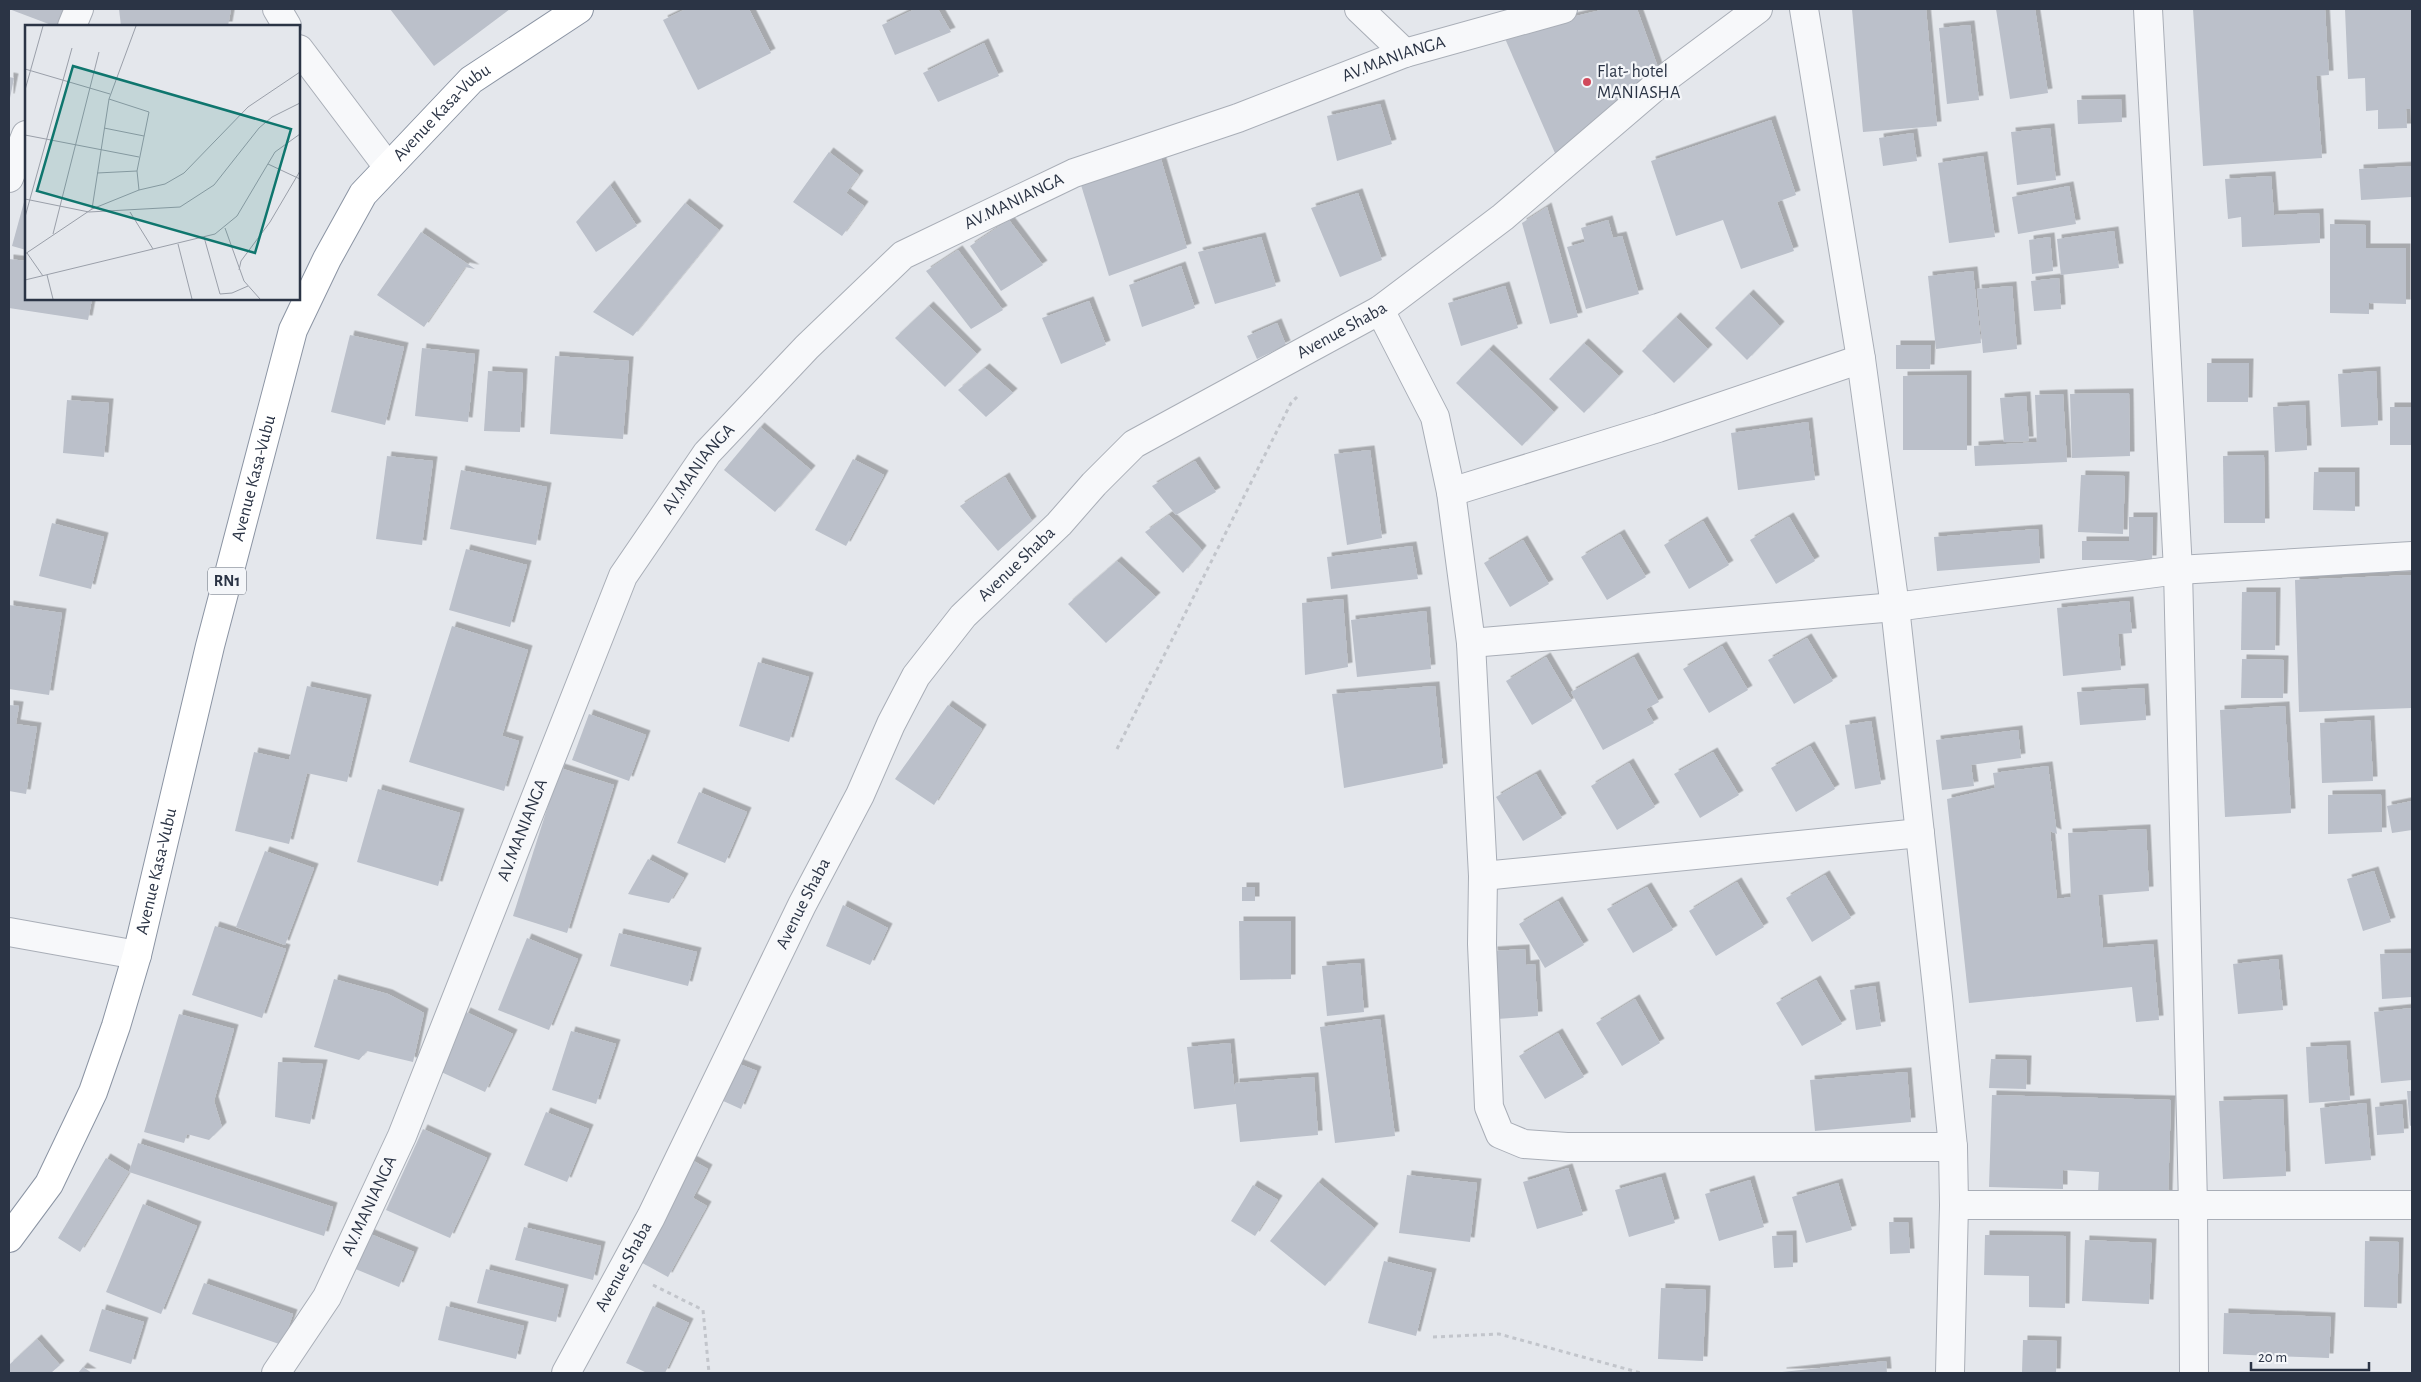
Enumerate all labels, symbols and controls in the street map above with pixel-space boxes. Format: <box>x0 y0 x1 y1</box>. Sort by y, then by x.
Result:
inset map <box>25 25 300 300</box>
street label: AV.MANIANGA <box>1340 33 1448 86</box>
street label: Avenue Kasa-Vubu <box>390 61 494 165</box>
place label: Flat- hotel MANIASHA <box>1597 63 1681 102</box>
marker: Flat- hotel MANIASHA <box>1581 76 1593 88</box>
street label: AV.MANIANGA <box>961 170 1067 233</box>
street label: Avenue Shaba <box>1294 299 1390 362</box>
street label: Avenue Kasa-Vubu <box>229 413 279 543</box>
street label: AV.MANIANGA <box>659 420 739 518</box>
street label: Avenue Shaba <box>975 524 1059 605</box>
road number: RN1 <box>208 568 246 594</box>
street label: AV.MANIANGA <box>495 776 551 884</box>
street label: Avenue Kasa-Vubu <box>133 806 180 937</box>
street label: Avenue Shaba <box>773 855 834 952</box>
street label: AV.MANIANGA <box>338 1153 401 1259</box>
street label: Avenue Shaba <box>592 1219 656 1315</box>
scale bar <box>2251 1340 2368 1372</box>
text: 20 m <box>2258 1350 2287 1365</box>

